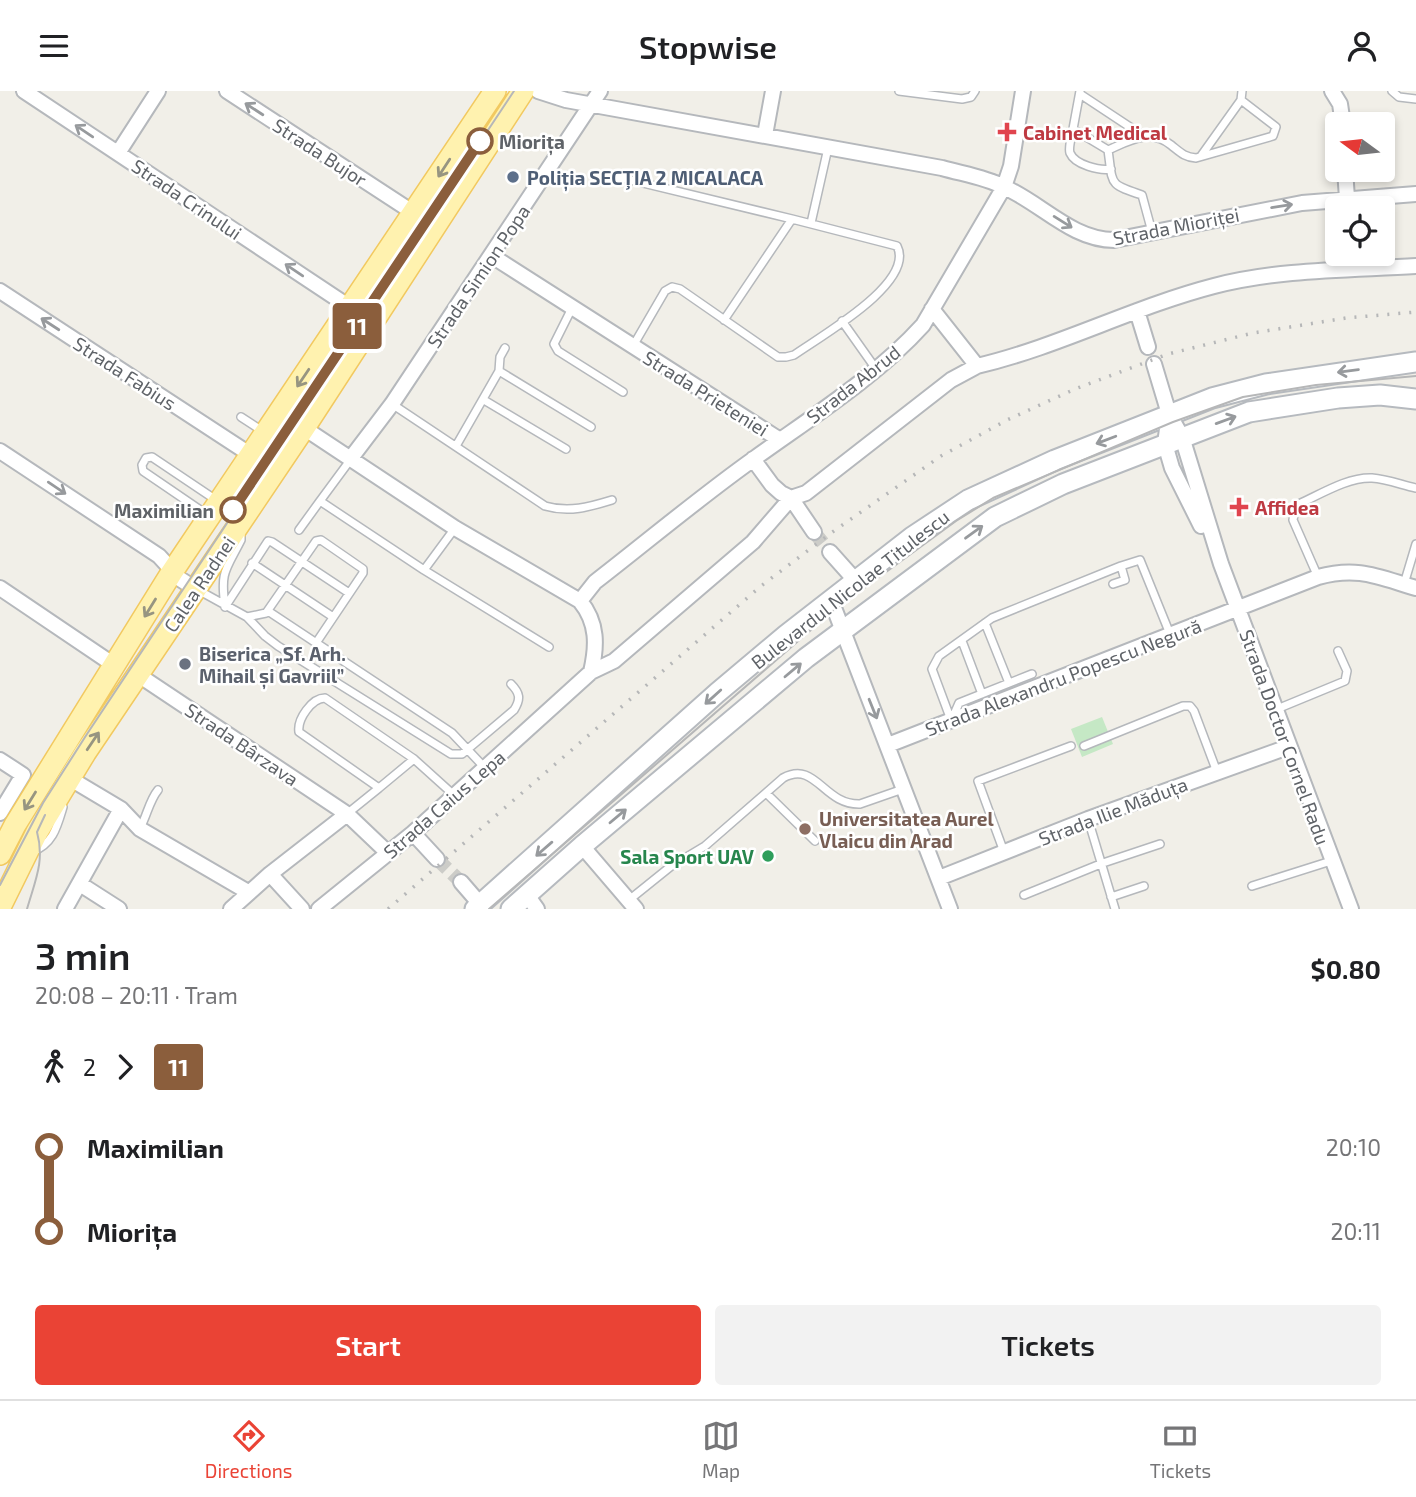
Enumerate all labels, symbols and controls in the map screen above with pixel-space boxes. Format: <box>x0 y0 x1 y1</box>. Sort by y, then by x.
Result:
icon: menu <box>35 27 73 65</box>
text: Stopwise <box>639 27 777 65</box>
icon: person <box>1343 27 1381 65</box>
one-way arrow <box>245 102 265 116</box>
north arrow <box>1325 112 1395 182</box>
map controls <box>1325 112 1395 266</box>
street label: Strada Bujor <box>269 113 372 191</box>
place label: Cabinet Medical <box>1023 121 1168 144</box>
marker: Cabinet Medical <box>997 122 1017 142</box>
one-way arrow <box>75 123 94 138</box>
marker: Miorița <box>467 128 493 154</box>
place label: Miorița <box>499 130 565 156</box>
street label: Strada Crinului <box>128 154 246 244</box>
one-way arrow <box>436 158 450 178</box>
place label: Poliția SECŢIA 2 MICALACA <box>527 166 764 192</box>
marker: Poliția SECŢIA 2 MICALACA <box>505 169 521 185</box>
button: locate <box>1325 196 1395 266</box>
one-way arrow <box>1270 199 1293 212</box>
street label: Strada Simion Popa <box>422 200 534 352</box>
street label: Strada Mioriței <box>1111 202 1241 251</box>
one-way arrow <box>1052 215 1072 229</box>
one-way arrow <box>285 263 304 277</box>
line badge: 11 <box>326 303 388 349</box>
text: 11 <box>347 311 367 340</box>
one-way arrow <box>41 317 60 331</box>
street label: Strada Fabius <box>69 331 181 415</box>
street label: Strada Abrud <box>801 340 905 428</box>
street label: Strada Prieteniei <box>639 345 773 441</box>
one-way arrow <box>1337 365 1360 378</box>
one-way arrow <box>296 368 311 387</box>
one-way arrow <box>1214 413 1236 426</box>
one-way arrow <box>1095 435 1117 448</box>
one-way arrow <box>47 481 66 496</box>
place label: Affidea <box>1255 496 1319 519</box>
marker: Maximilian <box>220 497 246 523</box>
marker: Affidea <box>1229 497 1249 517</box>
place label: Maximilian <box>114 499 214 522</box>
street label: Bulevardul Nicolae Titulescu <box>746 505 954 673</box>
one-way arrow <box>964 525 983 540</box>
street label: Calea Radnei <box>158 532 240 636</box>
one-way arrow <box>142 597 156 617</box>
street label: Strada Alexandru Popescu Negură <box>922 614 1204 740</box>
street label: Strada Doctor Cornel Radu <box>1235 626 1335 848</box>
place label: Biserica „Sf. Arh. Mihail și Gavriil” <box>199 642 346 690</box>
marker: Biserica „Sf. Arh. Mihail și Gavriil” <box>177 656 193 672</box>
one-way arrow <box>783 662 801 678</box>
one-way arrow <box>704 689 722 705</box>
street label: Strada Bârzava <box>181 698 303 790</box>
one-way arrow <box>868 698 881 720</box>
one-way arrow <box>86 732 100 751</box>
street label: Strada Caius Lepa <box>379 745 509 863</box>
street label: Strada Ilie Măduța <box>1035 772 1191 852</box>
one-way arrow <box>22 790 36 810</box>
place label: Universitatea Aurel Vlaicu din Arad <box>819 807 994 852</box>
one-way arrow <box>609 808 627 824</box>
marker: Universitatea Aurel Vlaicu din Arad <box>797 821 813 837</box>
one-way arrow <box>535 840 553 856</box>
place label: Sala Sport UAV <box>620 845 755 868</box>
marker: Sala Sport UAV <box>760 848 776 864</box>
text: 3 min <box>35 932 131 978</box>
text: $0.80 <box>1311 953 1381 984</box>
text: 20:08 – 20:11 · Tram <box>35 981 238 1009</box>
icon: walk <box>35 1048 73 1086</box>
icon: forward <box>106 1048 144 1086</box>
text: 11 <box>168 1052 189 1081</box>
text: 2 <box>83 1053 96 1081</box>
text: Maximilian <box>87 1132 224 1163</box>
text: 20:10 <box>1326 1133 1381 1161</box>
text: Miorița <box>87 1216 177 1247</box>
text: 20:11 <box>1330 1217 1381 1245</box>
button: Start <box>35 1305 701 1385</box>
button: Tickets <box>715 1305 1381 1385</box>
tab: Directions <box>205 1417 292 1482</box>
tab: Map <box>702 1417 740 1482</box>
tab: Tickets <box>1150 1417 1211 1482</box>

